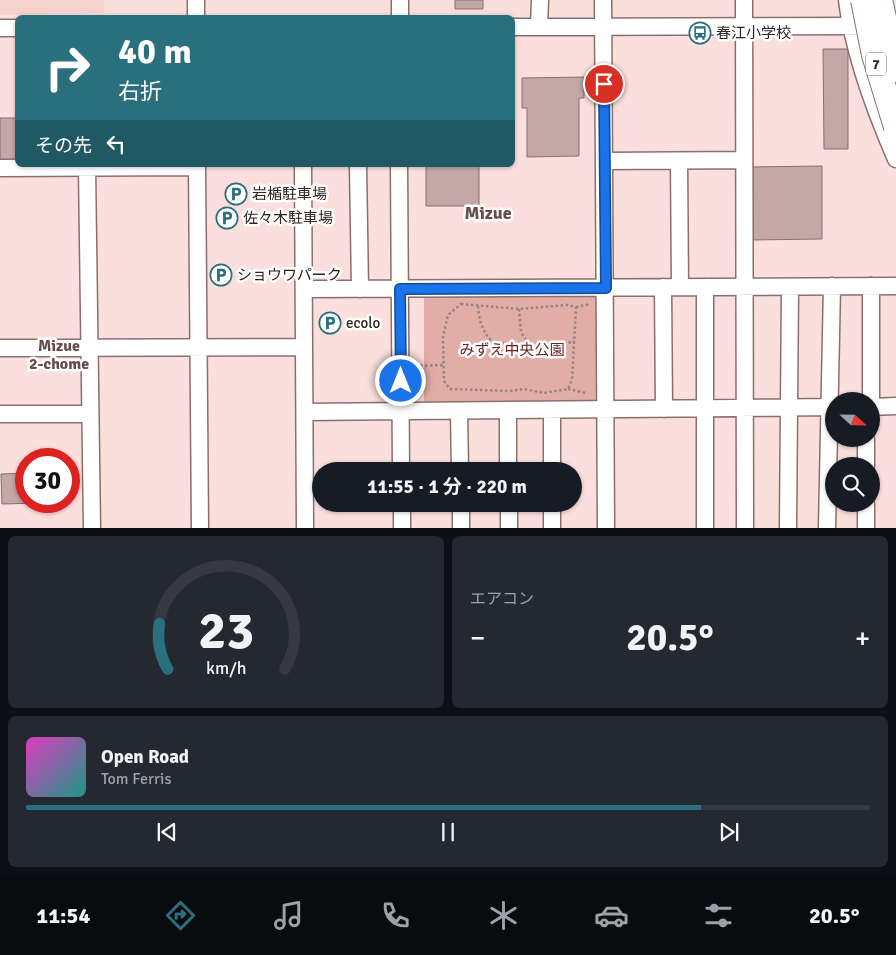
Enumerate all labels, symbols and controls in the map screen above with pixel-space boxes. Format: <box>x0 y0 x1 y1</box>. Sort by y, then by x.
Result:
bus stop icon: 春江小学校 <box>688 21 712 45</box>
place label: 春江小学校 <box>716 24 791 42</box>
text: 40 m <box>118 30 192 73</box>
icon: right <box>35 35 100 100</box>
road number: 7 <box>866 52 886 76</box>
pin <box>583 63 625 105</box>
icon: arrive <box>590 70 618 98</box>
text: 右折 <box>118 78 162 105</box>
icon: left <box>102 130 130 158</box>
text: その先 <box>35 134 92 158</box>
parking icon: 岩楯駐車場 <box>224 182 248 206</box>
place label: 岩楯駐車場 <box>252 185 327 203</box>
district label: Mizue <box>464 202 512 224</box>
parking icon: 佐々木駐車場 <box>215 206 239 230</box>
place label: 佐々木駐車場 <box>243 209 333 227</box>
parking icon: ショウワパーク <box>209 263 233 287</box>
place label: ショウワパーク <box>237 266 342 284</box>
parking icon: ecolo <box>318 311 342 335</box>
place label: ecolo <box>346 314 381 332</box>
district label: Mizue 2-chome <box>29 336 89 374</box>
park label: みずえ中央公園 <box>459 341 565 359</box>
position arrow <box>374 354 426 406</box>
north arrow <box>825 392 880 448</box>
map controls <box>825 392 880 512</box>
speed limit sign: 30 <box>15 448 80 513</box>
button: search <box>825 457 880 512</box>
text: 11:55 · 1 分 · 220 m <box>367 475 527 499</box>
text: エアコン <box>470 589 534 609</box>
text: 23 <box>198 599 254 663</box>
text: 20.5° <box>626 614 714 661</box>
text: − <box>470 621 485 655</box>
text: + <box>855 621 870 655</box>
text: km/h <box>206 657 246 679</box>
text: Open Road <box>101 745 189 769</box>
text: Tom Ferris <box>101 769 171 789</box>
icon: previous <box>153 818 181 846</box>
icon: pause <box>434 818 462 846</box>
icon: next <box>715 818 743 846</box>
icon: directions <box>163 898 198 933</box>
icon: music <box>271 898 306 933</box>
icon: phone <box>378 898 413 933</box>
icon: climate <box>486 898 521 933</box>
icon: car <box>594 898 629 933</box>
icon: filters <box>701 898 736 933</box>
text: 11:54 <box>36 902 90 929</box>
text: 20.5° <box>809 902 860 929</box>

